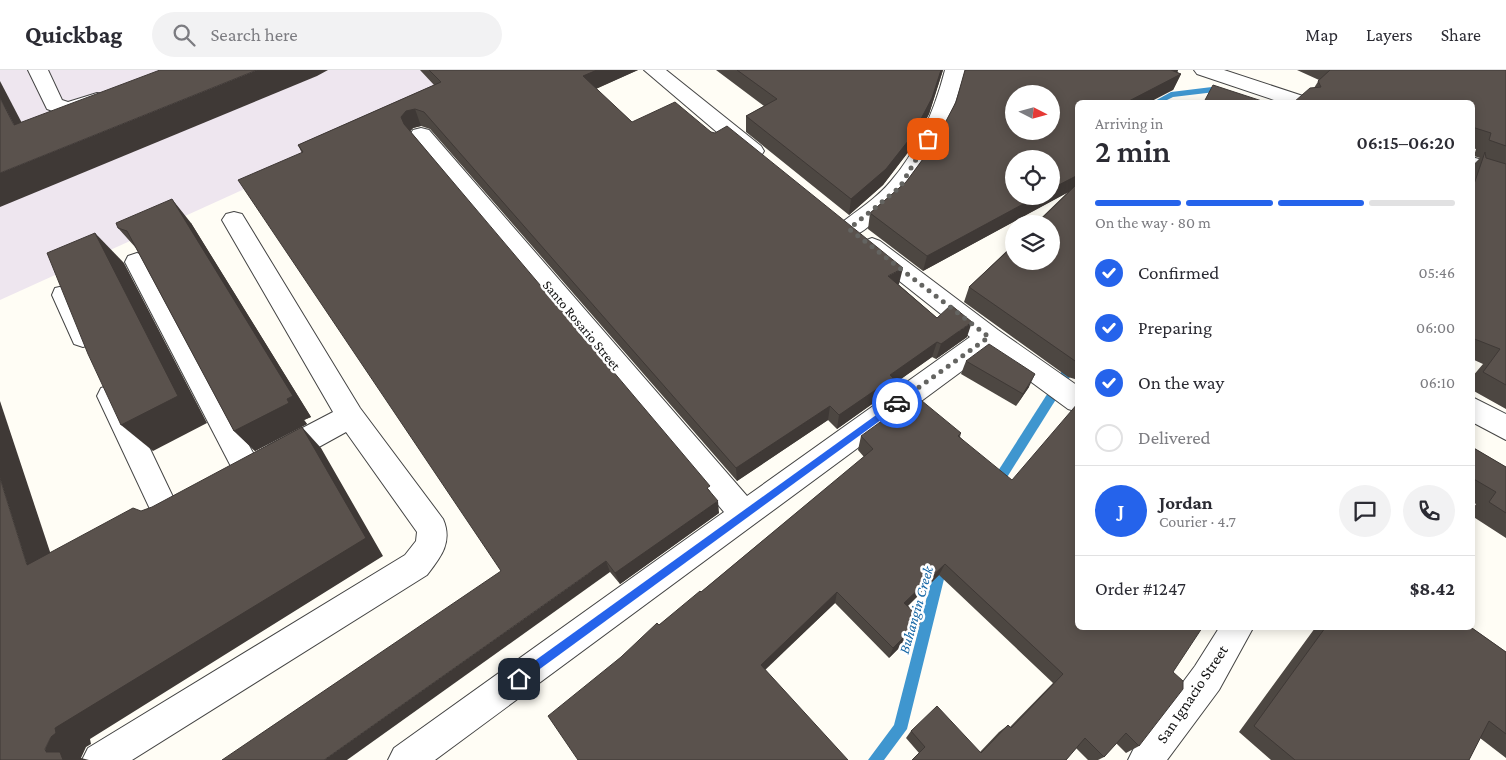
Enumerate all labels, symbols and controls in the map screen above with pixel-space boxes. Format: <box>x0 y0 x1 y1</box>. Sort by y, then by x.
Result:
search box <box>152 12 502 57</box>
text: Quickbag <box>25 21 122 48</box>
icon: search <box>170 21 198 49</box>
text: Search here <box>210 24 298 45</box>
text: Map <box>1305 25 1338 45</box>
text: Layers <box>1366 25 1413 45</box>
text: Share <box>1441 25 1481 45</box>
north arrow <box>1005 85 1060 140</box>
map controls <box>1005 85 1060 270</box>
text: Arriving in <box>1095 115 1163 132</box>
pin <box>907 118 949 160</box>
icon: bag <box>914 125 942 153</box>
text: 06:15–06:20 <box>1357 132 1455 153</box>
text: 2 min <box>1095 133 1170 169</box>
button: locate <box>1005 150 1060 205</box>
text: On the way · 80 m <box>1095 214 1211 231</box>
button: layers <box>1005 215 1060 270</box>
icon: check <box>1095 259 1123 287</box>
text: Confirmed <box>1138 262 1219 283</box>
text: 05:46 <box>1418 264 1455 281</box>
street label: Santo Rosario Street <box>540 277 624 373</box>
icon: check <box>1095 314 1123 342</box>
text: Preparing <box>1138 317 1212 338</box>
text: 06:00 <box>1416 319 1455 336</box>
icon: check <box>1095 369 1123 397</box>
text: On the way <box>1138 372 1224 393</box>
text: 06:10 <box>1420 374 1455 391</box>
courier <box>872 378 922 428</box>
icon: car <box>883 389 911 417</box>
text: Delivered <box>1138 427 1211 448</box>
button: chat <box>1339 485 1391 537</box>
button: phone <box>1403 485 1455 537</box>
text: Jordan <box>1159 492 1213 513</box>
text: J <box>1118 500 1124 521</box>
text: Courier · 4.7 <box>1159 513 1236 530</box>
water label: Buhangin Creek <box>896 563 938 656</box>
text: Order #1247 <box>1095 578 1186 599</box>
text: $8.42 <box>1410 578 1455 599</box>
street label: San Ignacio Street <box>1153 641 1232 747</box>
pin <box>498 658 540 700</box>
icon: home <box>505 665 533 693</box>

